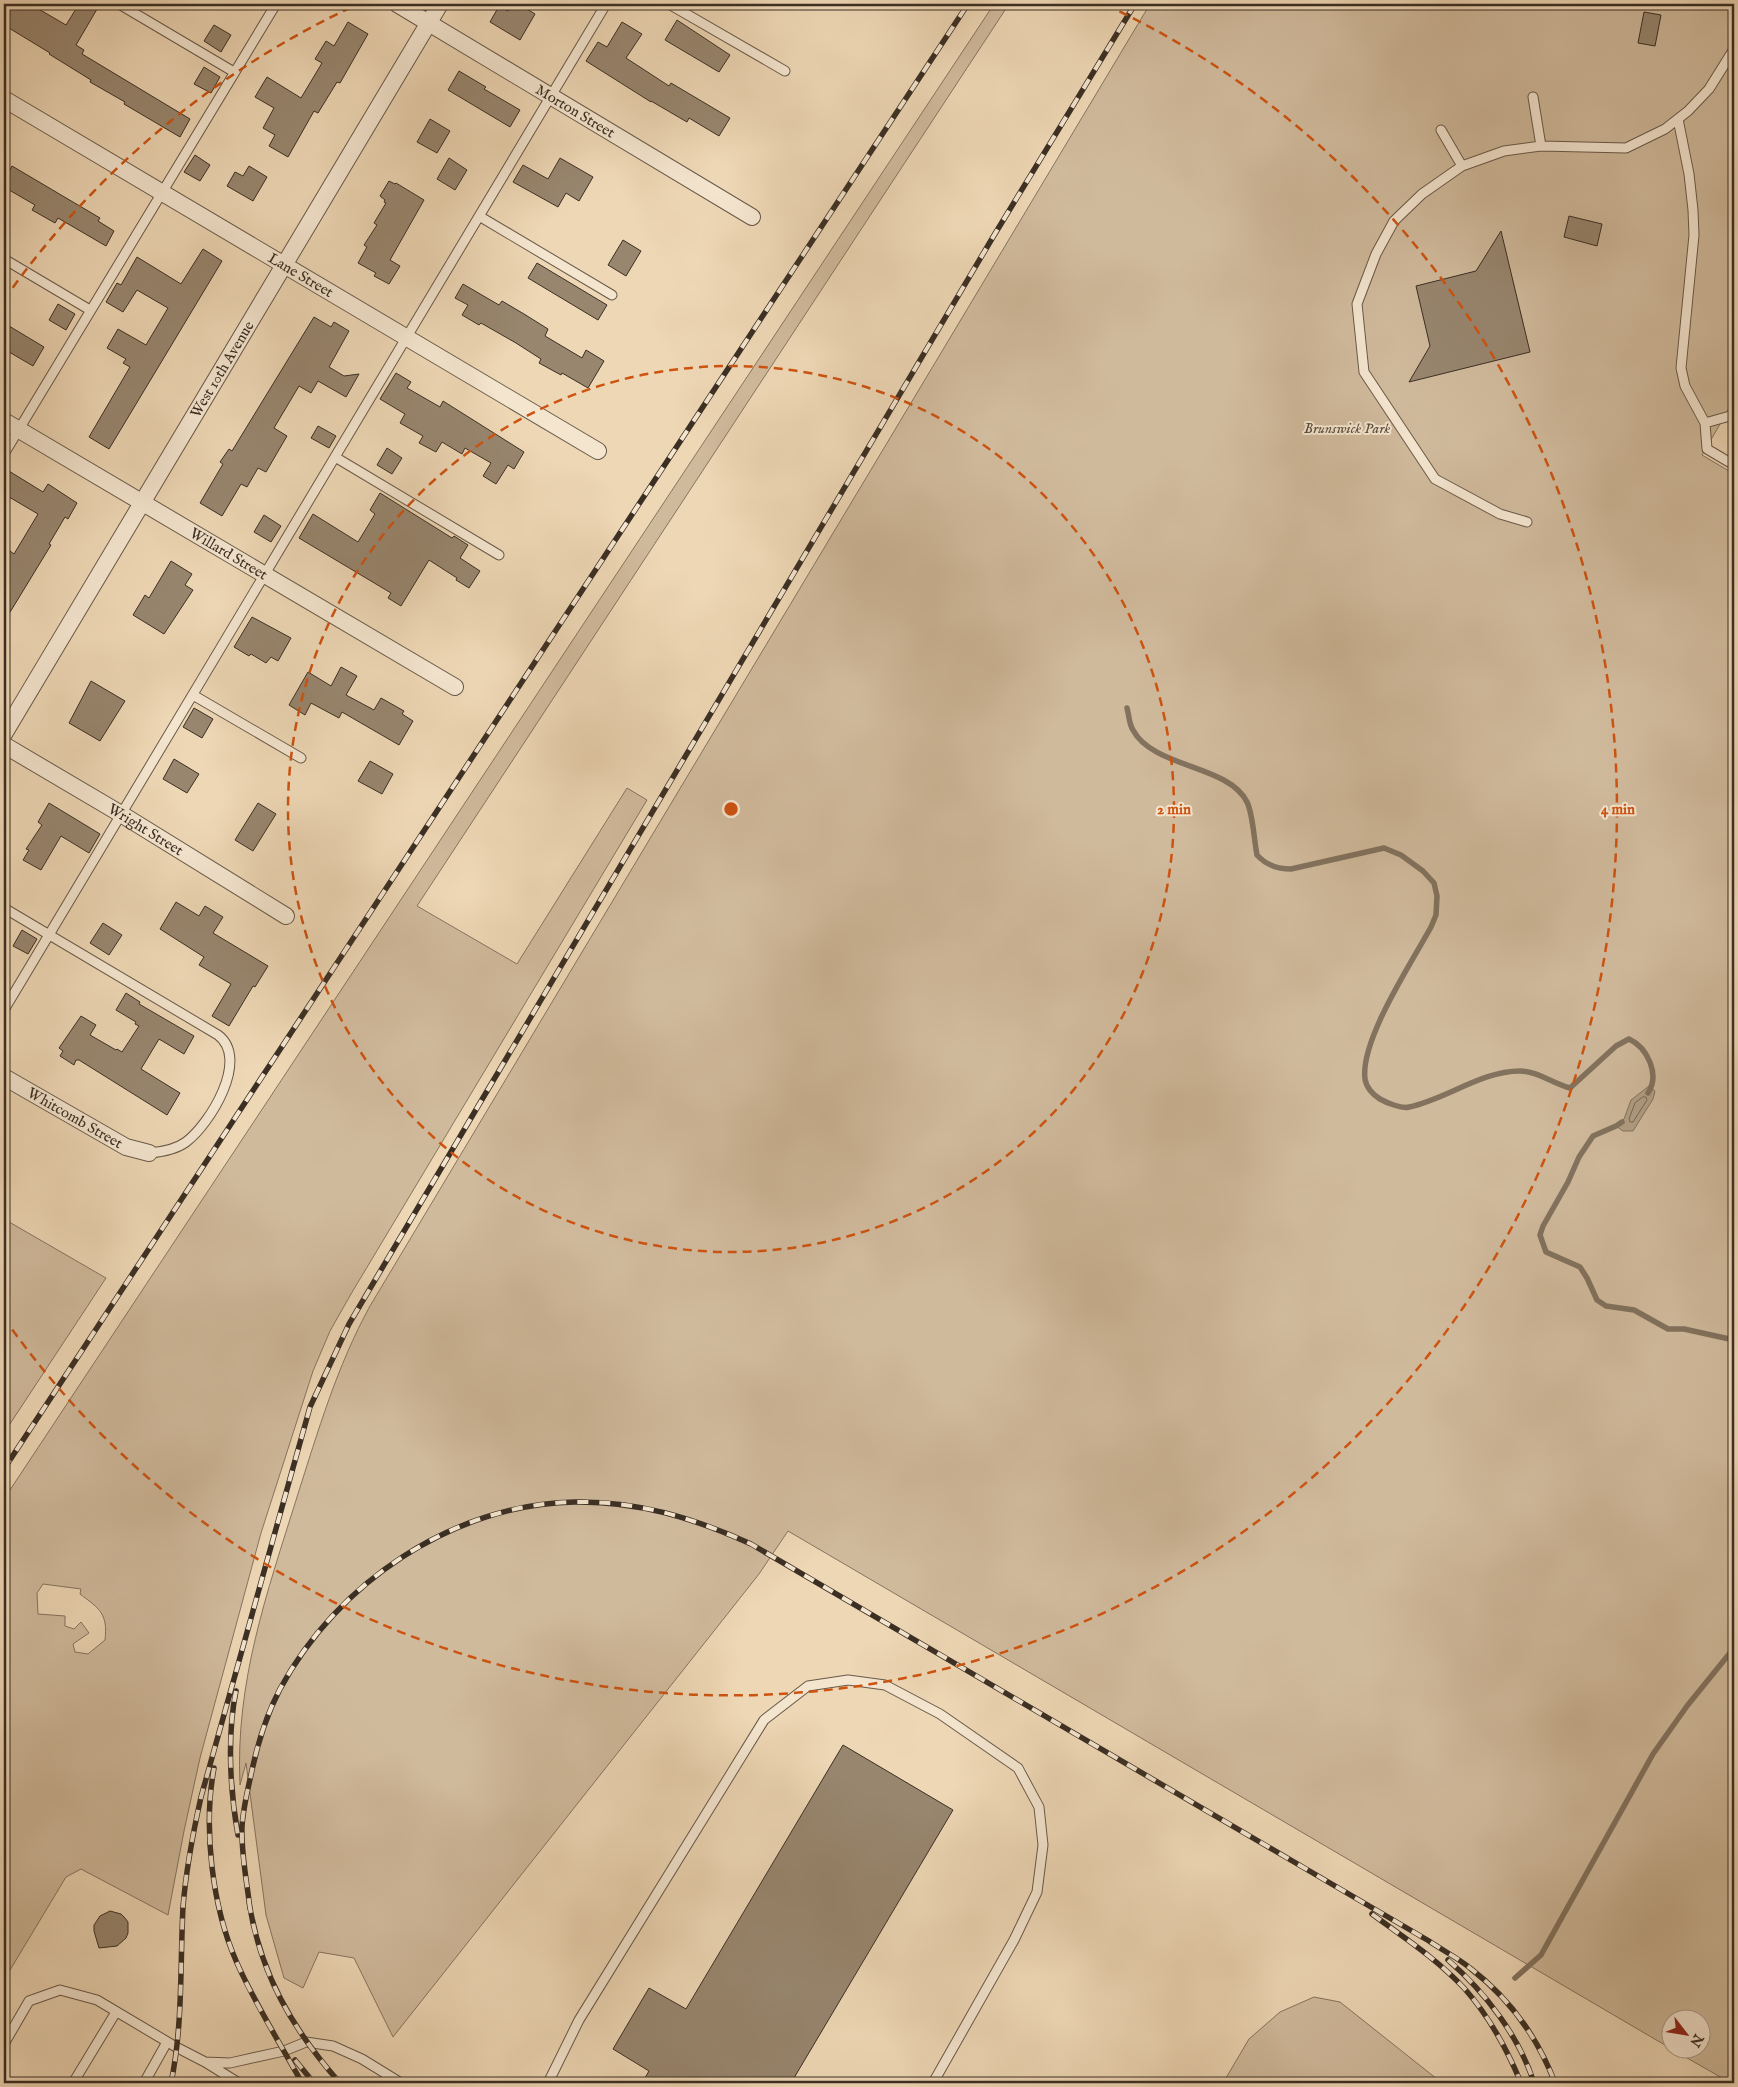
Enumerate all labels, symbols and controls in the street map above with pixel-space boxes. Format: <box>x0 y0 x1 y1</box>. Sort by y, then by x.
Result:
street label: Morton Street <box>532 80 618 143</box>
street label: Lane Street <box>264 249 337 302</box>
street label: West 10th Avenue <box>186 317 259 421</box>
park label: Brunswick Park <box>1304 419 1390 438</box>
street label: Willard Street <box>186 524 271 584</box>
street label: Wright Street <box>104 800 187 860</box>
centre of rings <box>722 800 740 818</box>
text: 2 min <box>1157 800 1191 819</box>
text: 4 min <box>1601 800 1635 819</box>
street label: Whitcomb Street <box>24 1083 126 1153</box>
north arrow <box>1660 2010 1710 2060</box>
text: N <box>1685 2029 1708 2050</box>

